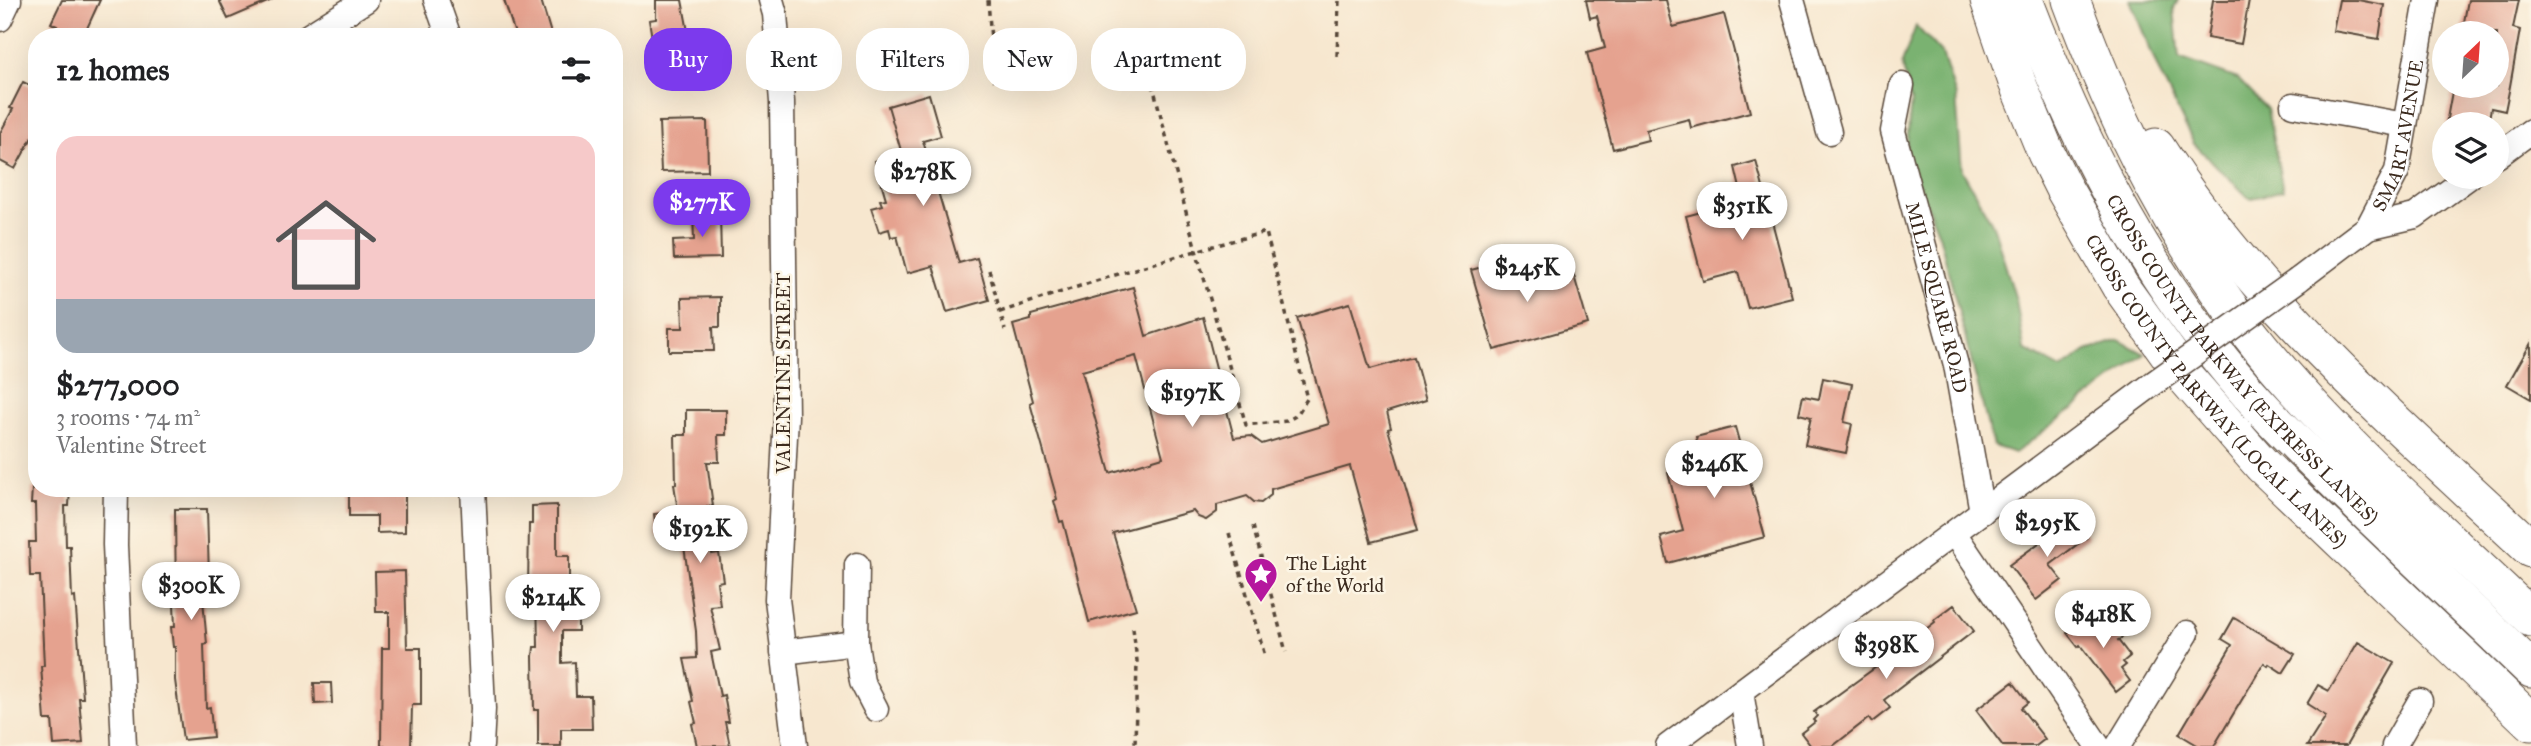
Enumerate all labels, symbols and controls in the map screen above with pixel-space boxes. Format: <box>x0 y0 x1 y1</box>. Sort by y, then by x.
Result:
north arrow <box>2432 21 2510 98</box>
map controls <box>2432 21 2509 189</box>
chip: Buy <box>644 28 732 91</box>
chip: Rent <box>746 28 842 91</box>
chip: Filters <box>856 28 969 91</box>
chip: New <box>983 28 1077 91</box>
chip: Apartment <box>1091 28 1246 91</box>
icon: filters <box>557 51 595 89</box>
text: 12 homes <box>56 52 169 88</box>
street label: SMART AVENUE <box>2367 57 2428 215</box>
button: layers <box>2432 112 2509 189</box>
pin: $278K <box>874 148 972 208</box>
text: $278K <box>890 157 956 185</box>
pin: $277K <box>653 180 751 239</box>
icon: home <box>263 182 389 308</box>
pin: $351K <box>1693 182 1791 242</box>
text: $277K <box>669 188 735 216</box>
street label: CROSS COUNTY PARKWAY (EXPRESS LANES) <box>2102 190 2383 530</box>
text: $351K <box>1712 191 1772 219</box>
street label: MILE SQUARE ROAD <box>1901 199 1972 395</box>
street label: CROSS COUNTY PARKWAY (LOCAL LANES) <box>2081 230 2352 553</box>
pin: $245K <box>1478 244 1576 304</box>
text: $245K <box>1495 253 1559 281</box>
street label: VALENTINE STREET <box>772 272 795 475</box>
text: $277,000 <box>56 367 180 403</box>
pin: $197K <box>1143 370 1241 429</box>
text: $197K <box>1160 378 1224 406</box>
text: 3 rooms · 74 m² <box>56 403 200 431</box>
text: Valentine Street <box>56 431 207 459</box>
pin: $246K <box>1665 440 1763 500</box>
text: $246K <box>1681 449 1747 477</box>
pin: $295K <box>1998 500 2096 559</box>
pin: $192K <box>651 505 749 565</box>
text: $295K <box>2015 508 2079 536</box>
text: $192K <box>669 514 731 542</box>
place label: The Light of the World <box>1286 552 1384 597</box>
place icon: The Light of the World <box>1242 555 1280 604</box>
pin: $300K <box>142 562 240 622</box>
text: $300K <box>158 571 224 599</box>
pin: $214K <box>504 574 602 634</box>
text: $214K <box>521 583 585 611</box>
pin: $418K <box>2054 590 2152 650</box>
text: $418K <box>2071 599 2135 627</box>
pin: $398K <box>1837 622 1935 681</box>
text: $398K <box>1854 630 1918 658</box>

